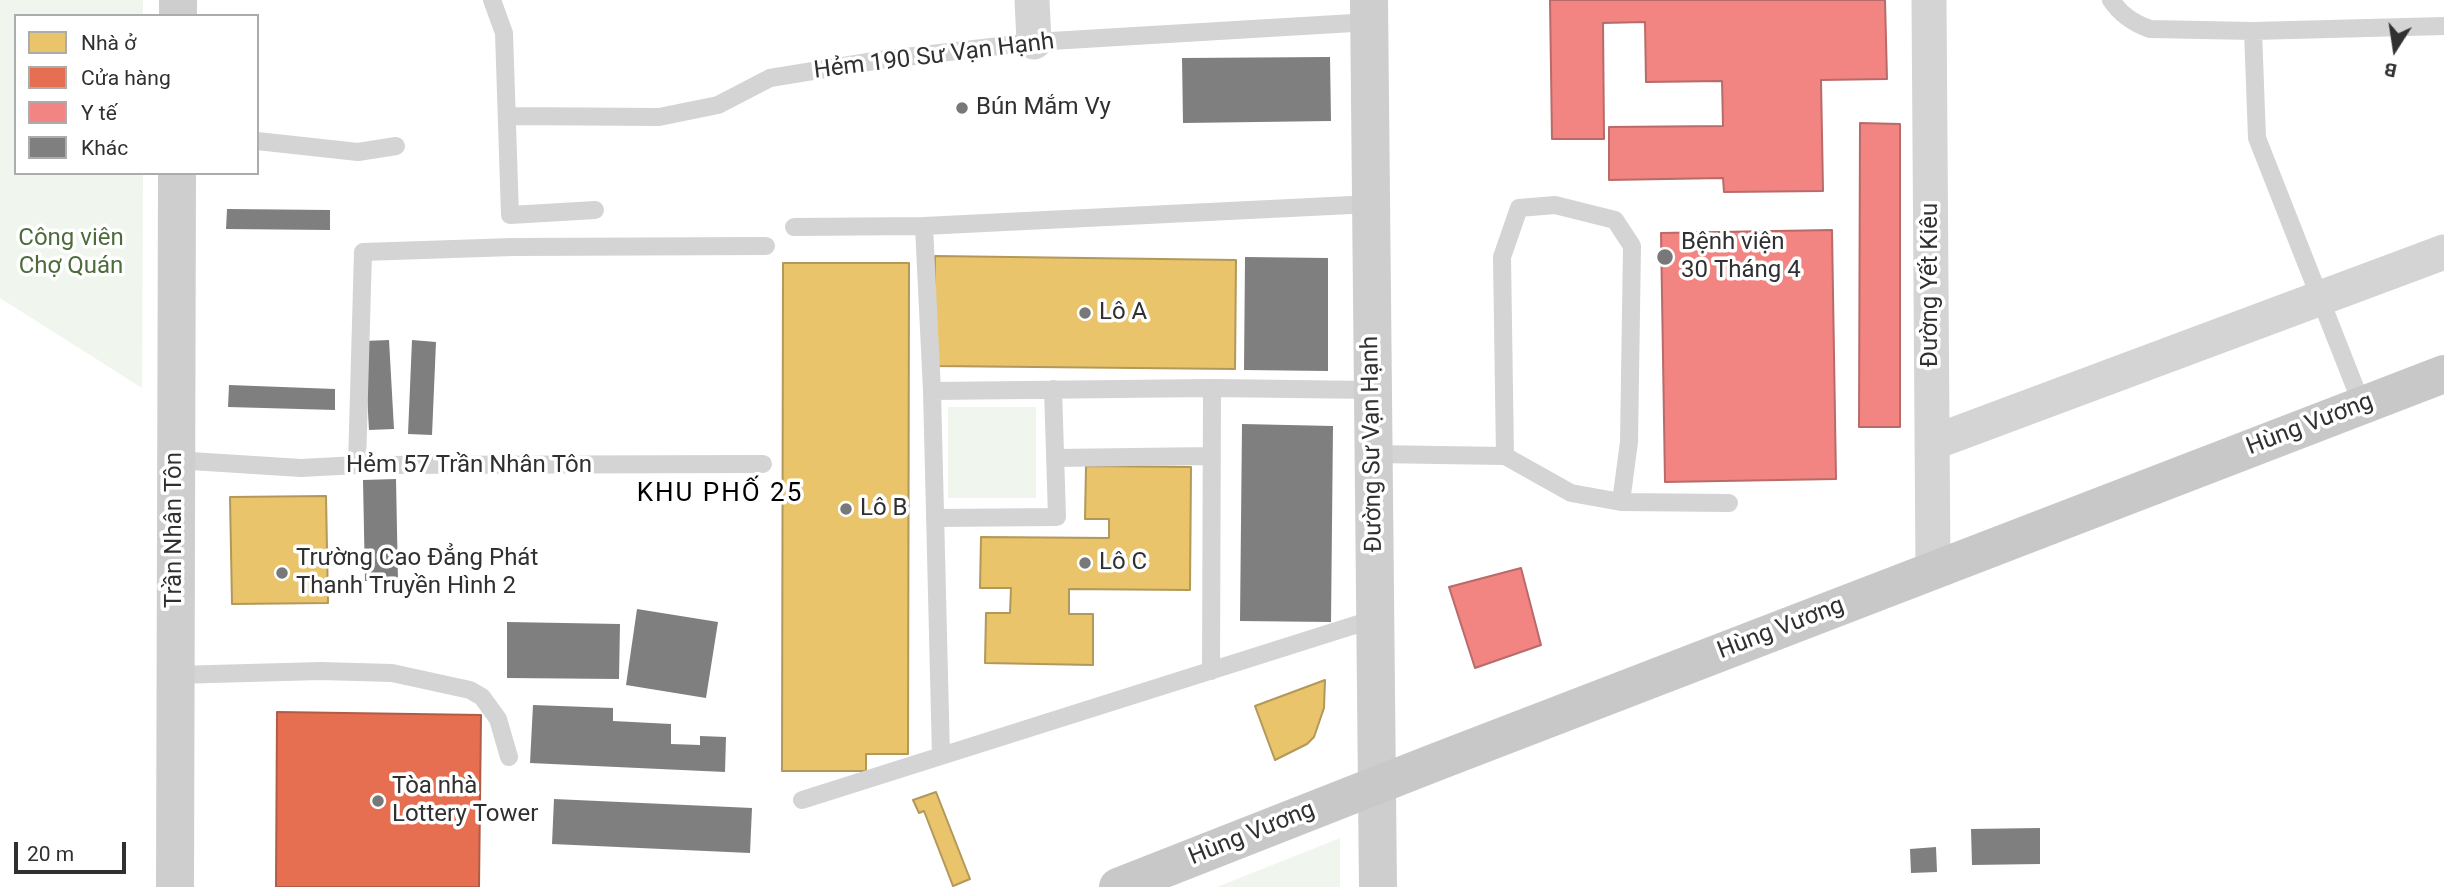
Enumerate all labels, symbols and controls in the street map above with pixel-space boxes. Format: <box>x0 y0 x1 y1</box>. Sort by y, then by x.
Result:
legend <box>14 14 259 175</box>
north arrow <box>2360 14 2430 84</box>
street label: Hẻm 190 Sư Vạn Hạnh <box>812 28 1056 86</box>
text: Nhà ở <box>81 31 136 55</box>
text: B <box>2382 58 2399 83</box>
text: Cửa hàng <box>81 66 171 90</box>
place label: Bún Mắm Vy <box>976 94 1111 122</box>
marker: Bún Mắm Vy <box>954 100 970 116</box>
text: Y tế <box>81 101 117 125</box>
text: Khác <box>81 136 128 160</box>
street label: Đường Yết Kiêu <box>1917 203 1945 367</box>
park label: Công viên Chợ Quán <box>18 225 124 281</box>
place label: Bệnh viện 30 Tháng 4 <box>1681 229 1801 285</box>
marker: Bệnh viện 30 Tháng 4 <box>1655 247 1675 267</box>
place label: Lô A <box>1099 299 1147 327</box>
marker: Lô A <box>1077 305 1093 321</box>
street label: Đường Sư Vạn Hạnh <box>1357 336 1389 552</box>
street label: Hùng Vương <box>2243 388 2377 462</box>
street label: Trần Nhân Tôn <box>161 452 189 608</box>
street label: Hẻm 57 Trần Nhân Tôn <box>346 452 592 480</box>
district label: KHU PHỐ 25 <box>638 478 802 510</box>
place label: Lô B <box>860 495 908 523</box>
marker: Lô B <box>838 501 854 517</box>
place label: Trường Cao Đẳng Phát Thanh Truyền Hình 2 <box>296 545 538 601</box>
place label: Lô C <box>1099 549 1147 577</box>
marker: Lô C <box>1077 555 1093 571</box>
marker: Trường Cao Đẳng Phát Thanh Truyền Hình 2 <box>274 565 290 581</box>
street label: Hùng Vương <box>1714 592 1848 666</box>
place label: Tòa nhà Lottery Tower <box>392 773 538 829</box>
marker: Tòa nhà Lottery Tower <box>370 793 386 809</box>
street label: Hùng Vương <box>1185 796 1319 872</box>
scale bar <box>18 828 130 872</box>
text: 20 m <box>27 842 74 866</box>

